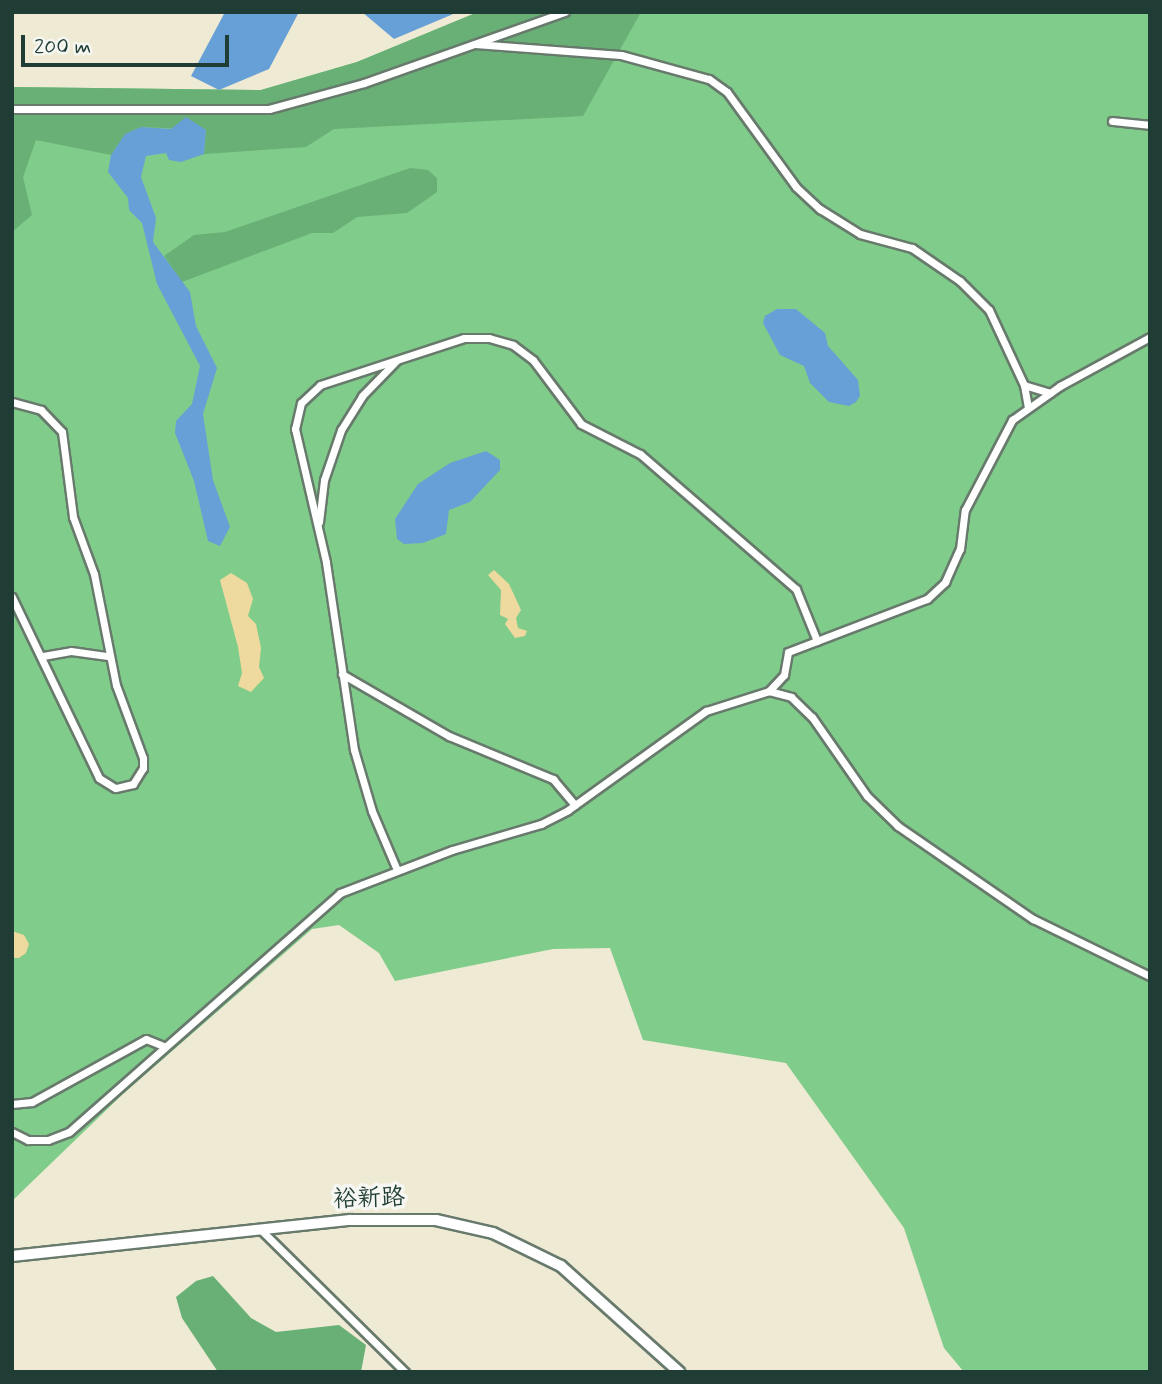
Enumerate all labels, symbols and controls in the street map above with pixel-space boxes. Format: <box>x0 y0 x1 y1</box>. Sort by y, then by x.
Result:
scale bar <box>24 21 233 65</box>
text: 200 m <box>34 33 91 61</box>
street label: 裕新路 <box>333 1183 405 1215</box>

